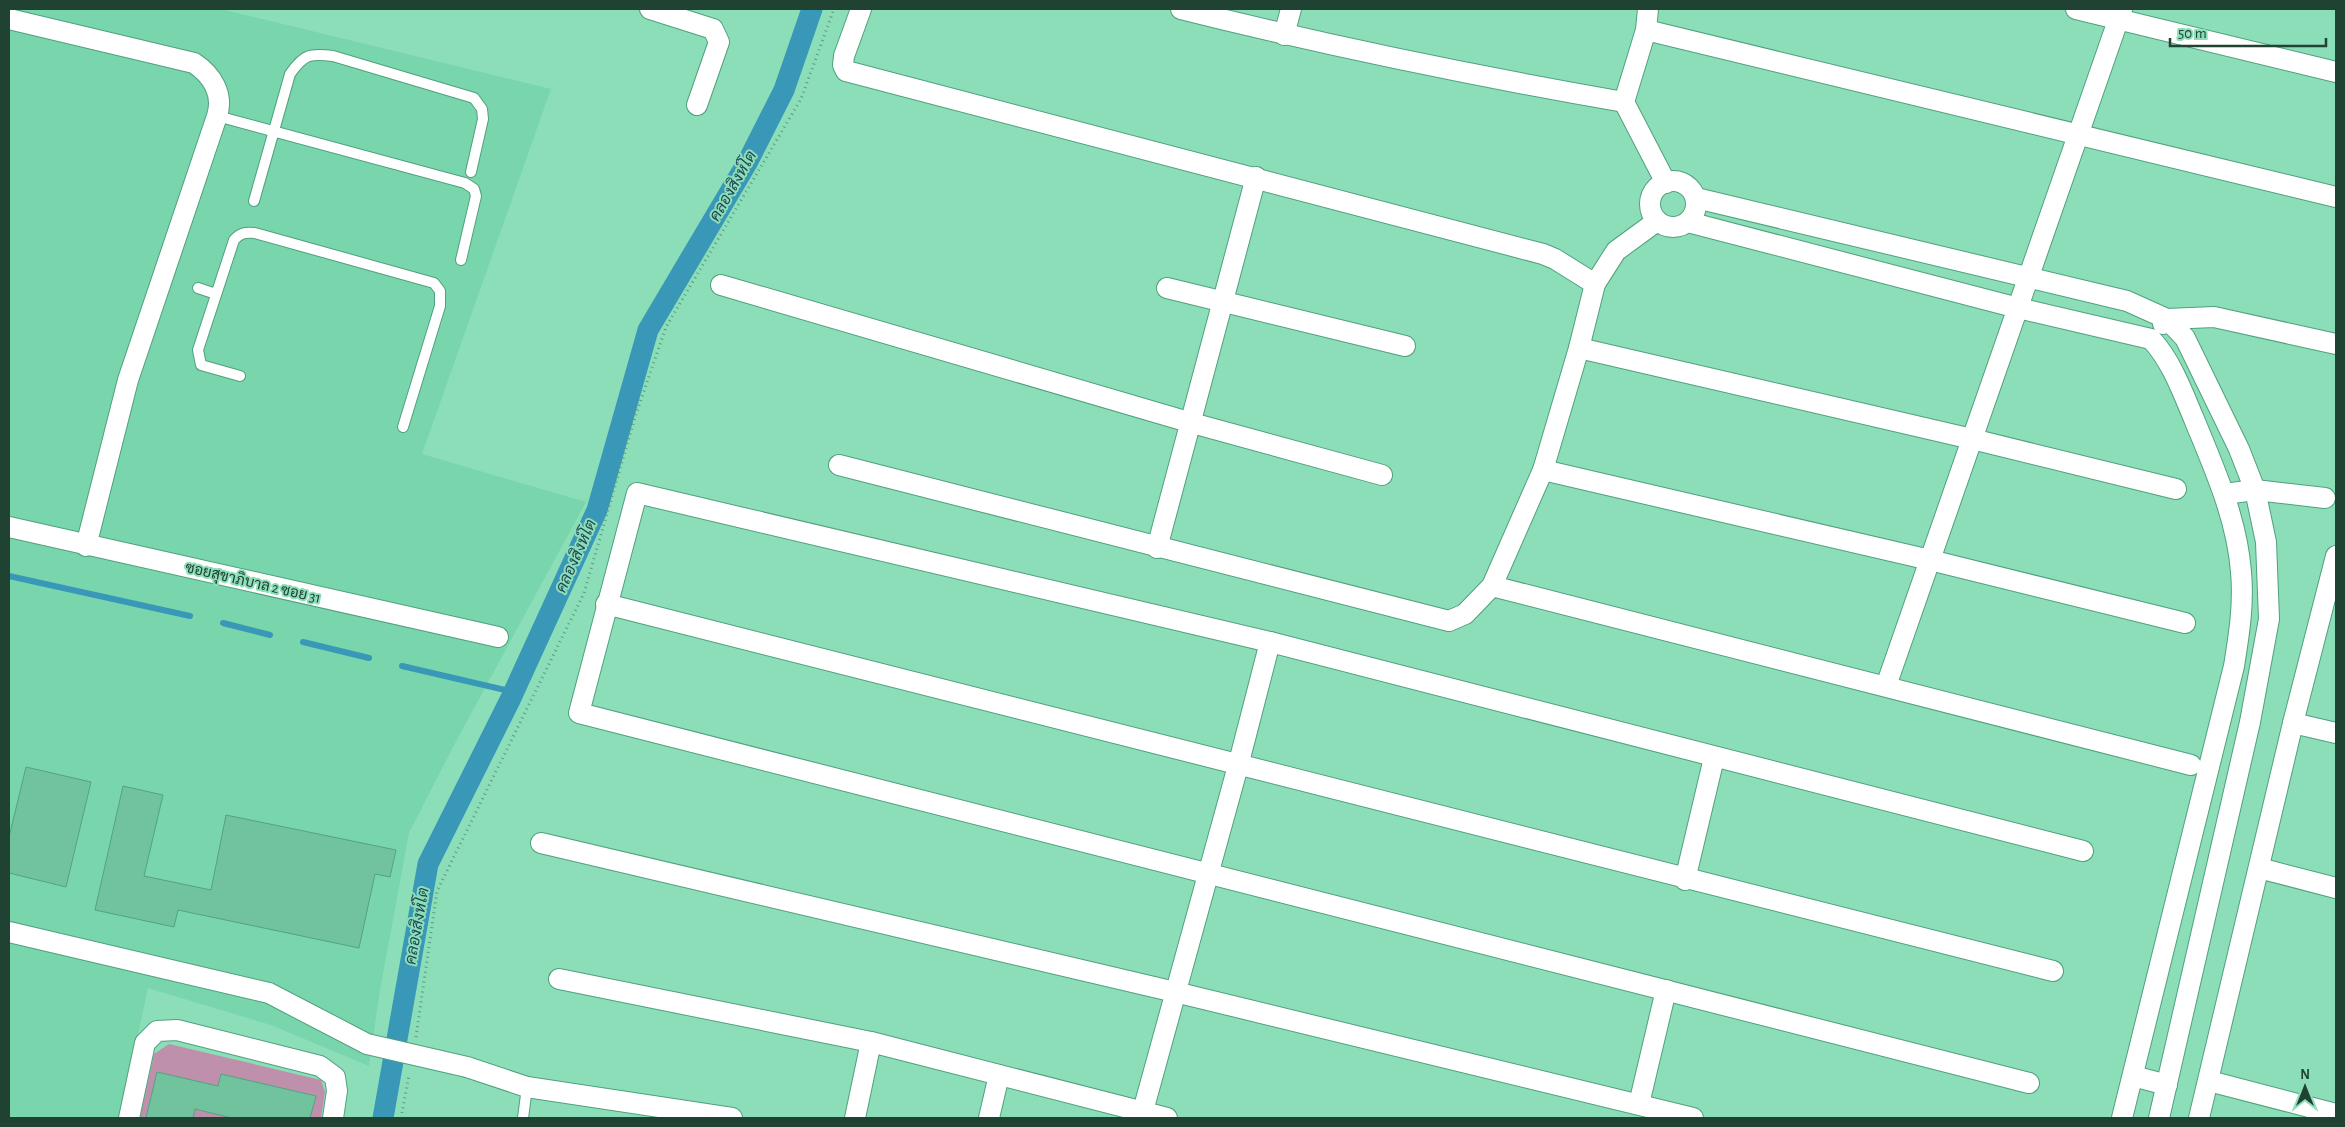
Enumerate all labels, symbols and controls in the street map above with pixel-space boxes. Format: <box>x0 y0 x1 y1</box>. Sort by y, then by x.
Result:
scale bar <box>2170 15 2326 47</box>
text: 50 m <box>2178 26 2207 41</box>
water label: คลองสิงห์โต <box>702 146 759 224</box>
water label: คลองสิงห์โต <box>548 515 599 595</box>
street label: ซอยสุขาภิบาล 2 ซอย 31 <box>183 558 323 609</box>
water label: คลองสิงห์โต <box>397 885 432 966</box>
north arrow <box>2280 1062 2330 1112</box>
text: N <box>2300 1068 2310 1082</box>

